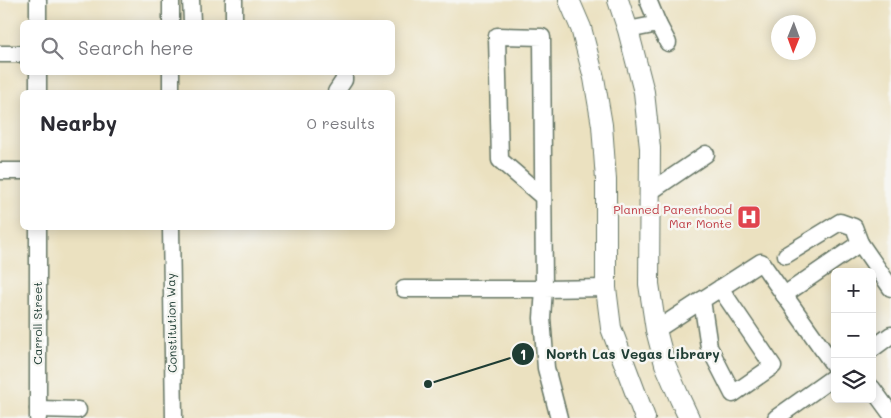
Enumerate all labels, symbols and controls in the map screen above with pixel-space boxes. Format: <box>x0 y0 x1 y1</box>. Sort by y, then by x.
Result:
north arrow <box>771 15 816 60</box>
search box <box>20 20 395 75</box>
icon: search <box>38 34 66 62</box>
text: Search here <box>78 35 194 60</box>
text: Nearby <box>40 109 117 136</box>
text: 0 results <box>307 112 375 133</box>
place label: Planned Parenthood Mar Monte <box>613 201 732 231</box>
hospital icon: Planned Parenthood Mar Monte <box>736 204 762 230</box>
map controls <box>831 268 876 403</box>
button: + <box>831 268 876 313</box>
street label: Constitution Way <box>162 273 180 373</box>
street label: Carroll Street <box>29 281 45 365</box>
button: − <box>831 313 876 358</box>
callout: North Las Vegas Library <box>511 340 730 369</box>
text: 1 <box>520 344 526 364</box>
text: North Las Vegas Library <box>546 344 720 363</box>
button: layers <box>831 358 876 403</box>

